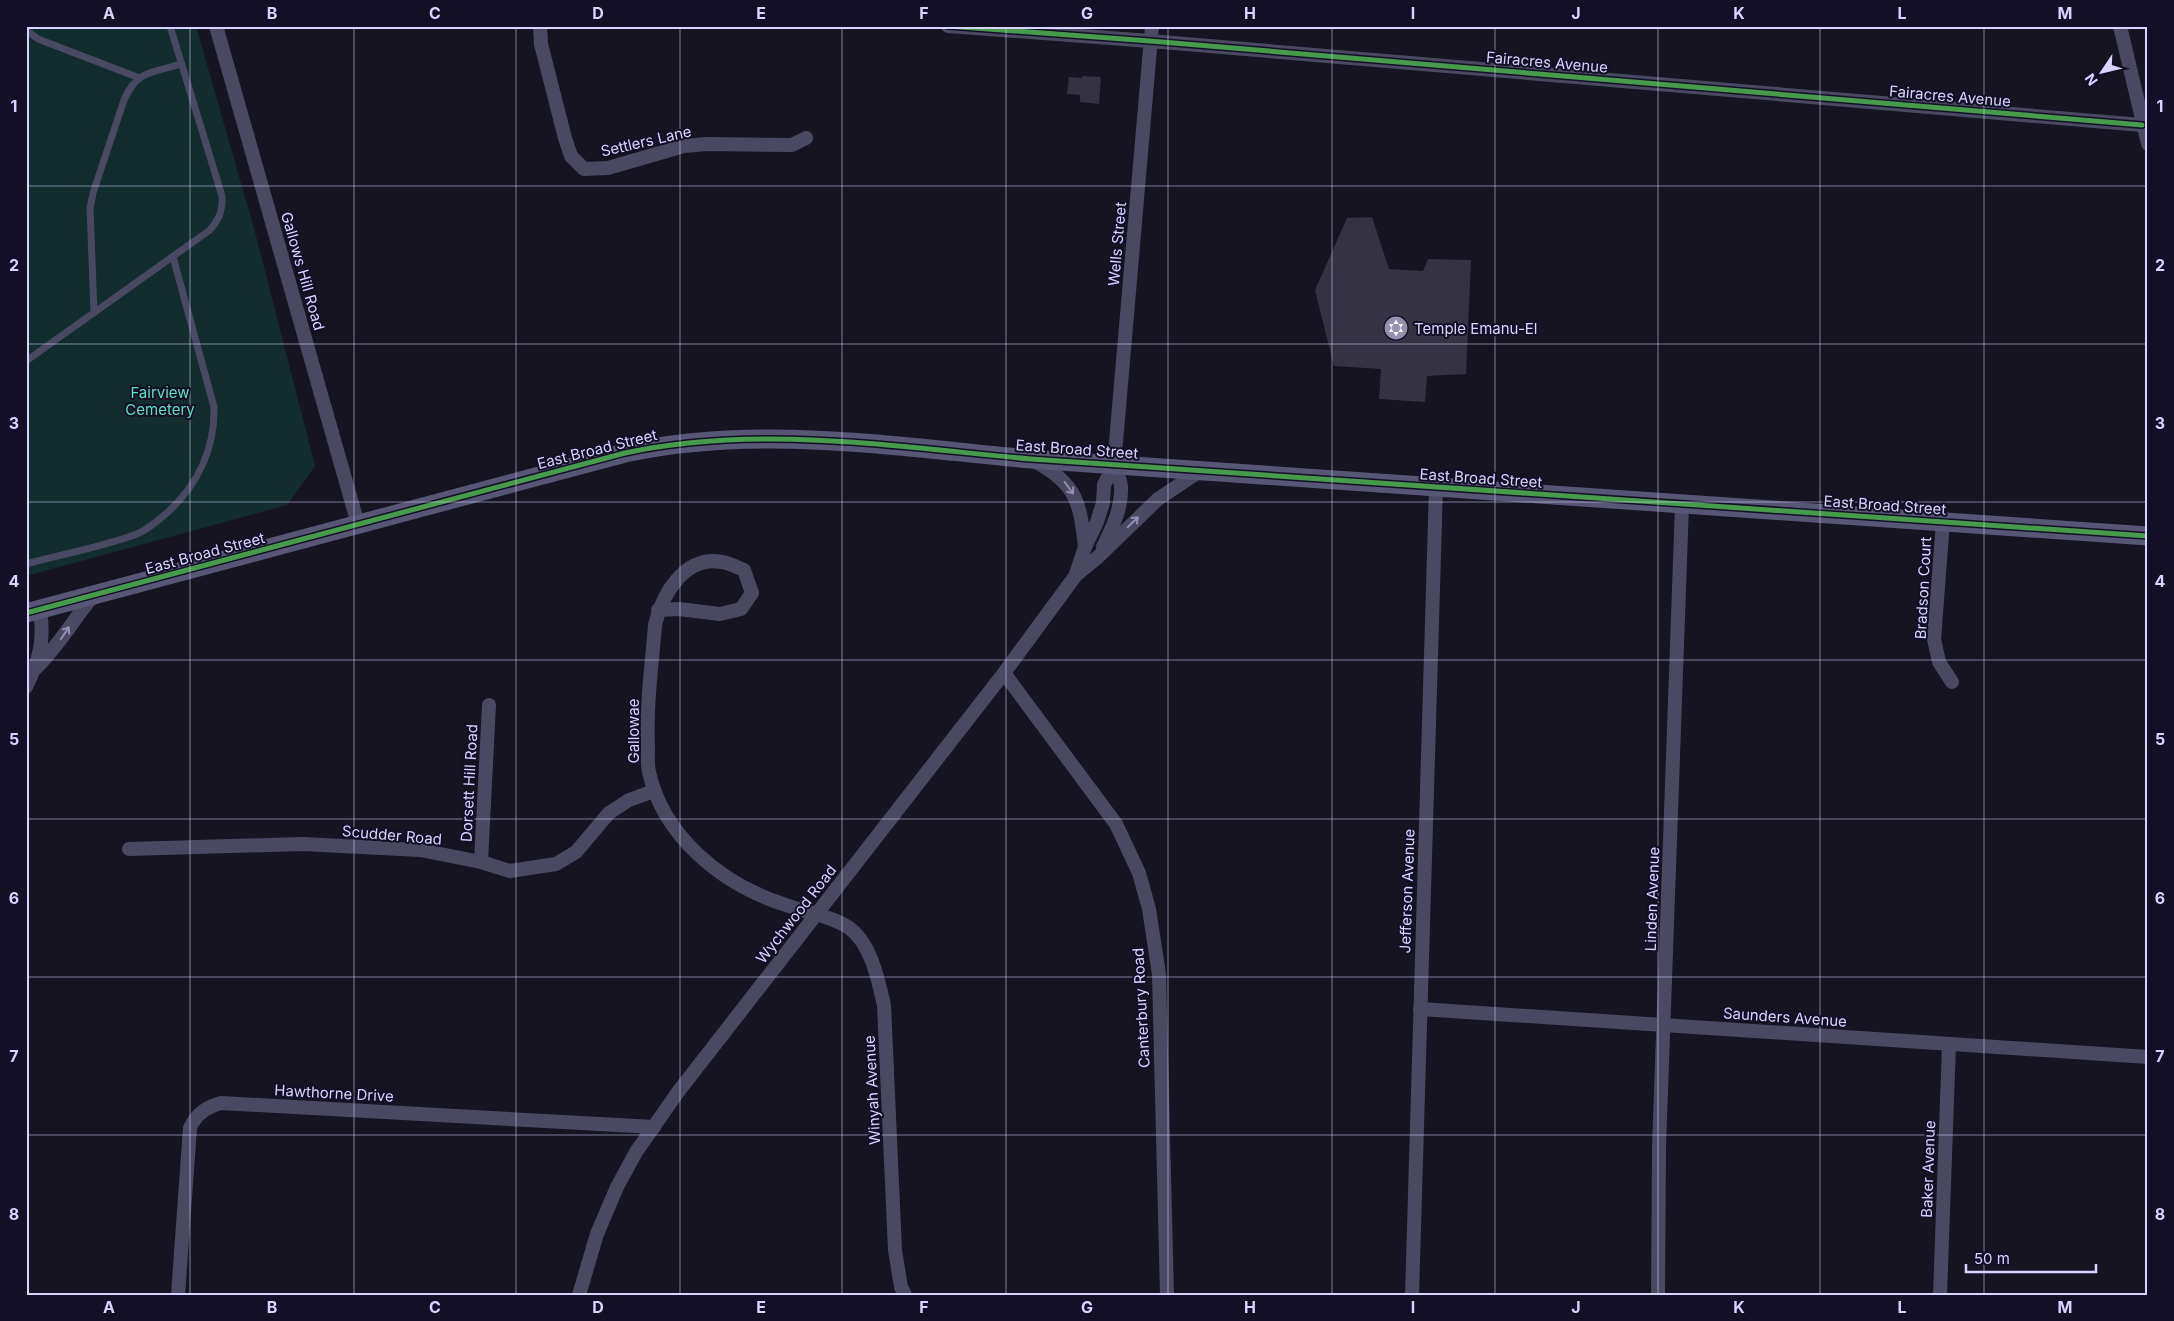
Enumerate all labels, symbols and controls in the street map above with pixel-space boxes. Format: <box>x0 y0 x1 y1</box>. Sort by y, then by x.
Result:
text: A <box>103 3 115 23</box>
text: B <box>267 3 277 23</box>
text: C <box>429 3 441 23</box>
text: D <box>592 3 604 23</box>
text: E <box>756 3 766 23</box>
text: F <box>919 3 929 23</box>
text: G <box>1081 3 1093 23</box>
text: H <box>1244 3 1256 23</box>
text: I <box>1411 3 1415 23</box>
text: J <box>1571 3 1581 23</box>
text: K <box>1733 3 1745 23</box>
text: L <box>1897 3 1907 23</box>
text: M <box>2058 3 2072 23</box>
street label: Fairacres Avenue <box>1485 47 1609 77</box>
north arrow <box>2076 48 2126 98</box>
text: N <box>2081 70 2101 89</box>
street label: Fairacres Avenue <box>1888 81 2012 111</box>
text: 1 <box>11 96 17 116</box>
text: 1 <box>2157 96 2163 116</box>
street label: Settlers Lane <box>599 121 693 161</box>
street label: Wells Street <box>1104 201 1130 287</box>
street label: Gallows Hill Road <box>277 210 329 332</box>
text: 2 <box>9 255 19 275</box>
text: 2 <box>2155 255 2165 275</box>
synagogue icon: Temple Emanu-El <box>1383 315 1409 341</box>
place label: Temple Emanu-El <box>1414 319 1537 338</box>
park label: Fairview Cemetery <box>125 383 195 419</box>
text: 3 <box>9 413 19 433</box>
text: 3 <box>2155 413 2165 433</box>
street label: East Broad Street <box>535 425 659 473</box>
street label: East Broad Street <box>1015 435 1139 463</box>
street label: East Broad Street <box>1419 464 1543 492</box>
one-way arrow <box>1064 481 1074 495</box>
street label: East Broad Street <box>1823 491 1947 519</box>
one-way arrow <box>1127 516 1139 529</box>
street label: East Broad Street <box>143 528 267 578</box>
street label: Bradson Court <box>1911 536 1935 640</box>
text: 4 <box>9 571 20 591</box>
text: 4 <box>2155 571 2166 591</box>
one-way arrow <box>60 627 70 641</box>
street label: Gallowae <box>624 698 643 764</box>
street label: Dorsett Hill Road <box>456 723 482 843</box>
text: 5 <box>9 729 19 749</box>
text: 5 <box>2155 729 2165 749</box>
street label: Scudder Road <box>341 821 443 849</box>
street label: Jefferson Avenue <box>1395 828 1419 954</box>
street label: Linden Avenue <box>1641 846 1663 952</box>
street label: Wychwood Road <box>752 861 840 967</box>
text: 6 <box>9 888 19 908</box>
text: 6 <box>2155 888 2165 908</box>
street label: Canterbury Road <box>1128 947 1154 1069</box>
street label: Saunders Avenue <box>1722 1003 1848 1031</box>
street label: Winyah Avenue <box>860 1035 884 1145</box>
text: 7 <box>9 1046 19 1066</box>
text: 7 <box>2155 1046 2165 1066</box>
street label: Hawthorne Drive <box>274 1080 394 1106</box>
street label: Baker Avenue <box>1917 1120 1939 1218</box>
text: 8 <box>9 1204 19 1224</box>
text: 8 <box>2155 1204 2165 1224</box>
scale bar <box>1966 1241 2096 1273</box>
text: 50 m <box>1974 1249 2010 1268</box>
text: A <box>103 1297 115 1317</box>
text: B <box>267 1297 277 1317</box>
text: C <box>429 1297 441 1317</box>
text: D <box>592 1297 604 1317</box>
text: E <box>756 1297 766 1317</box>
text: F <box>919 1297 929 1317</box>
text: G <box>1081 1297 1093 1317</box>
text: H <box>1244 1297 1256 1317</box>
text: I <box>1411 1297 1415 1317</box>
text: J <box>1571 1297 1581 1317</box>
text: K <box>1733 1297 1745 1317</box>
text: L <box>1897 1297 1907 1317</box>
text: M <box>2058 1297 2072 1317</box>

